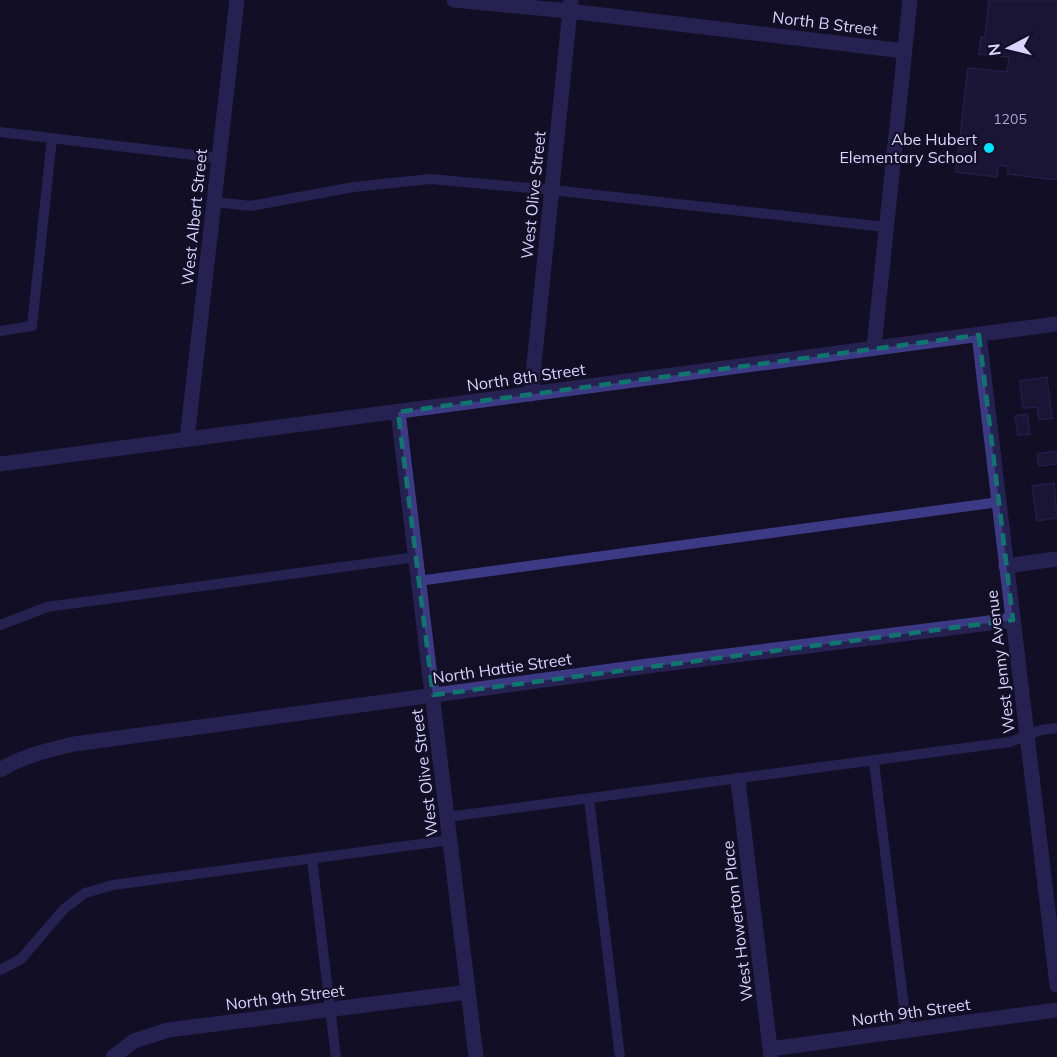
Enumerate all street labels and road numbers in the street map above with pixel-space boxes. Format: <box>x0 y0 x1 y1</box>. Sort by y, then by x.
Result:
street label: North B Street <box>771 7 879 39</box>
street label: West Olive Street <box>516 130 550 260</box>
street label: West Albert Street <box>177 147 211 286</box>
street label: North 8th Street <box>465 359 587 395</box>
street label: West Jenny Avenue <box>981 589 1019 735</box>
street label: North Hattie Street <box>431 648 573 688</box>
street label: West Olive Street <box>406 708 442 838</box>
street label: West Howerton Place <box>717 840 757 1002</box>
street label: North 9th Street <box>224 980 346 1014</box>
street label: North 9th Street <box>850 994 972 1030</box>

